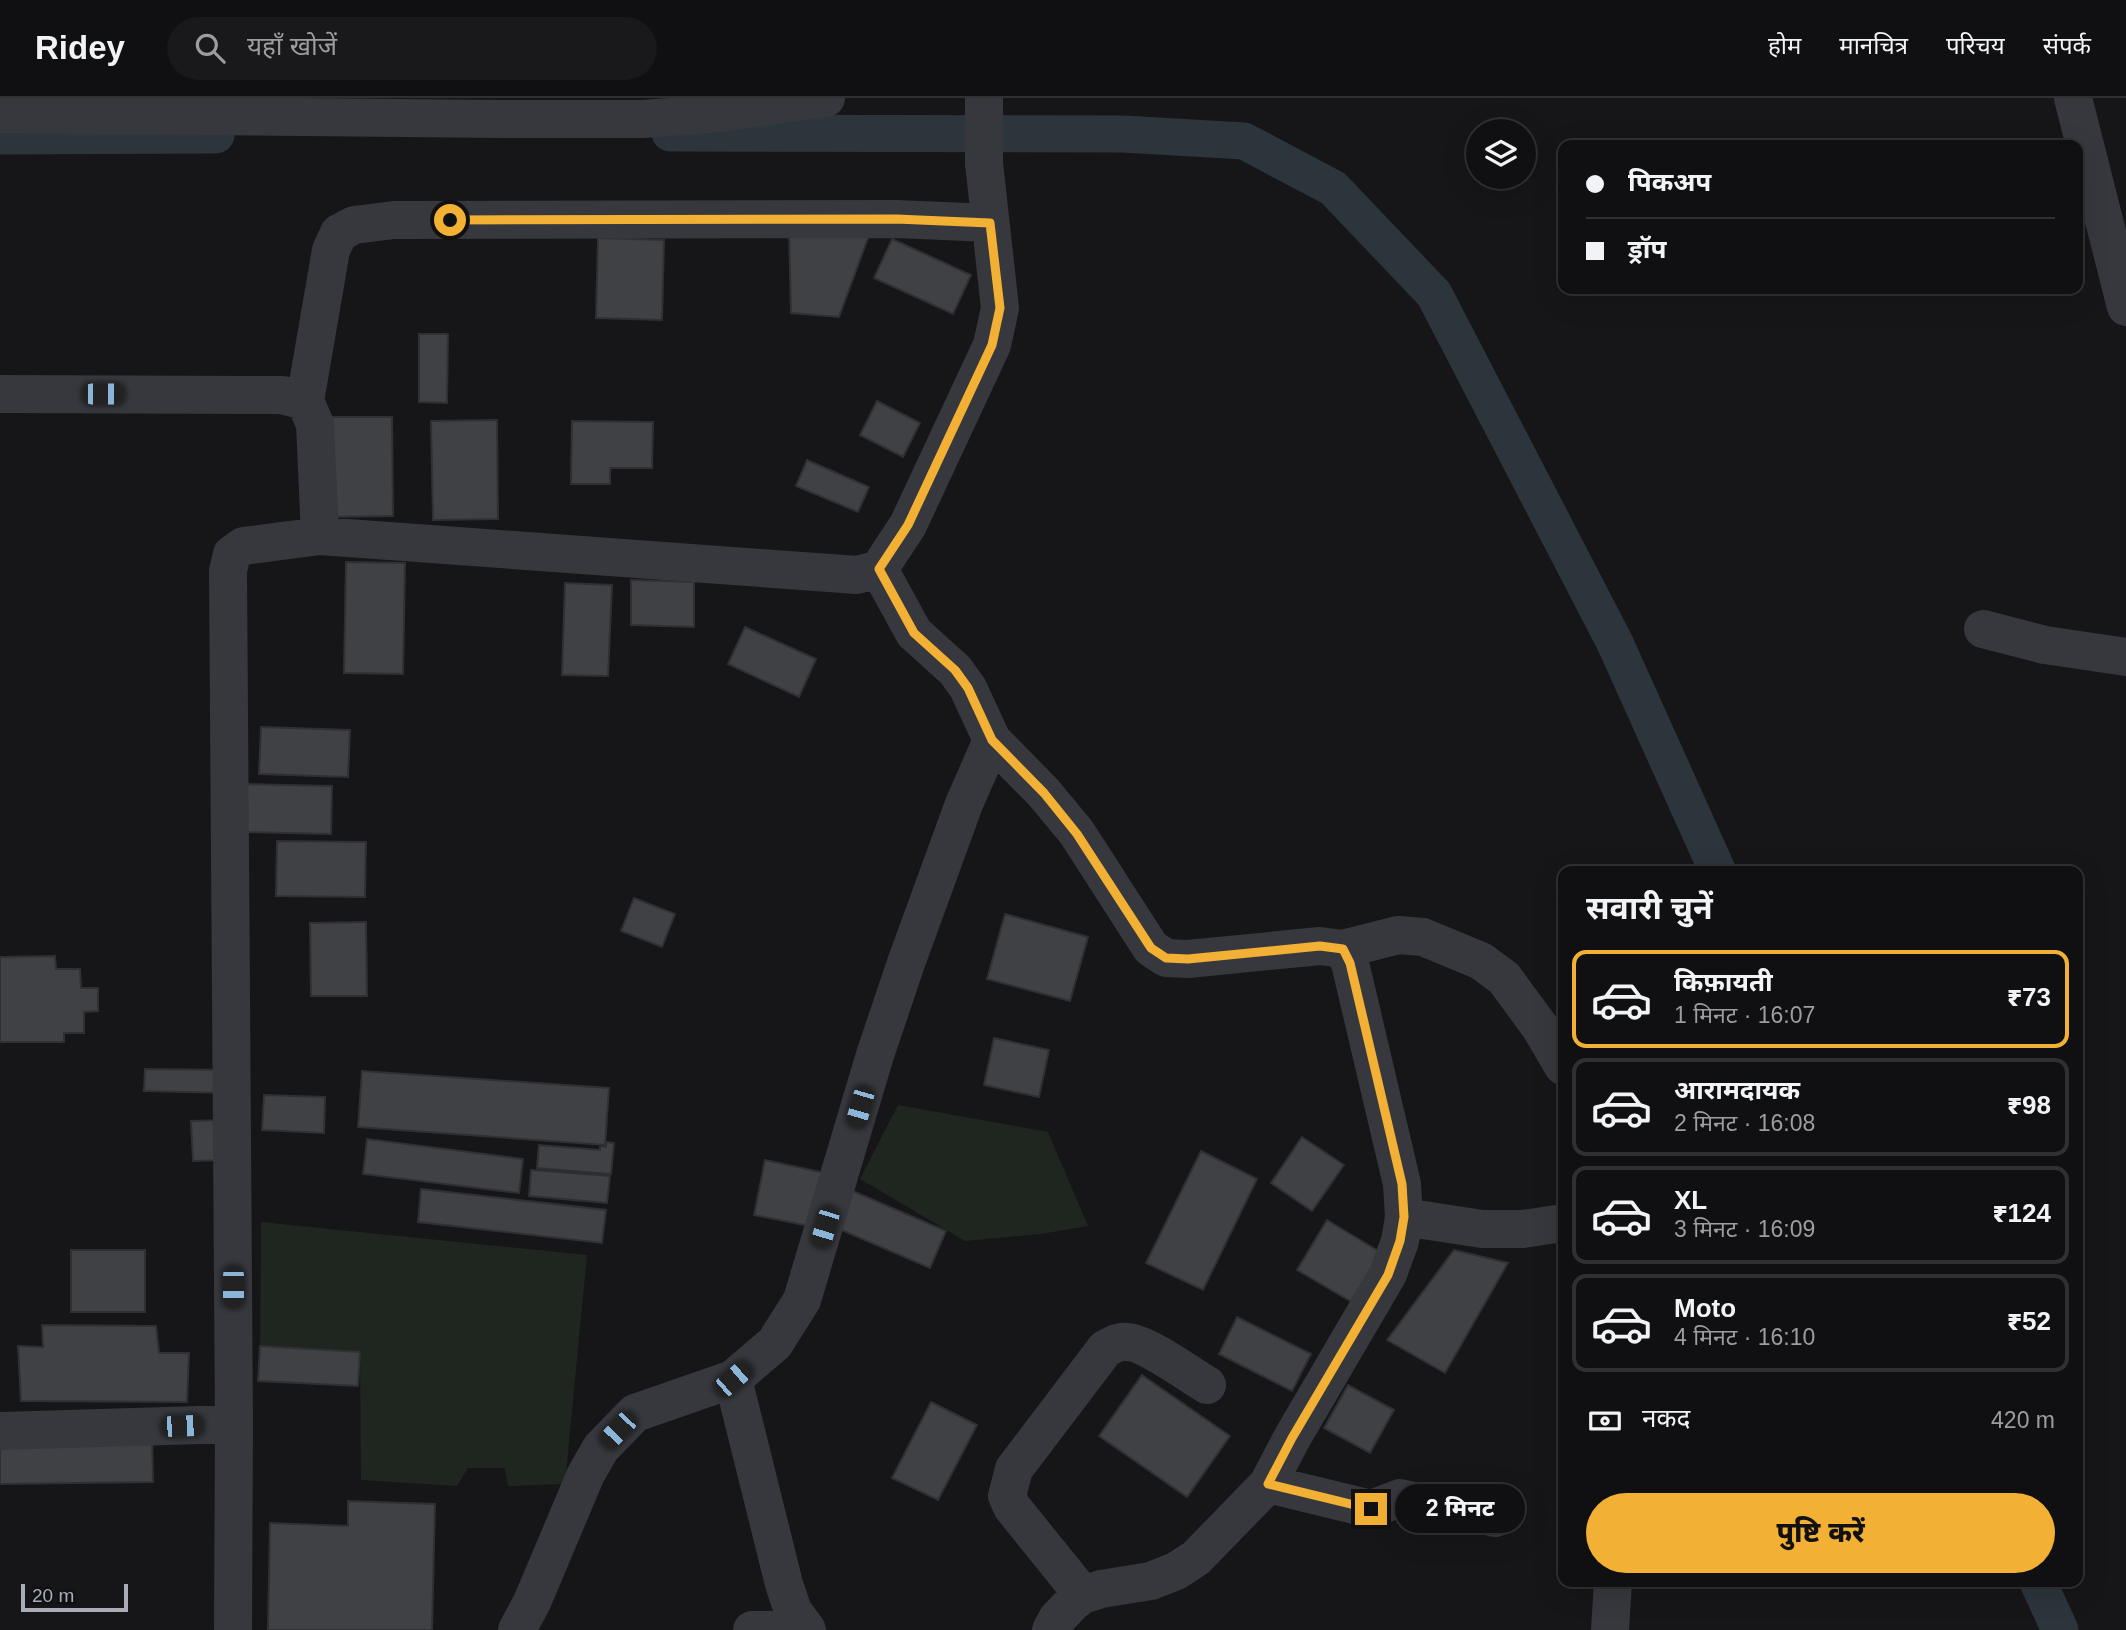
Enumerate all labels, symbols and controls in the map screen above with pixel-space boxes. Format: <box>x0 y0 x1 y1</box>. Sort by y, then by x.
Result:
search box <box>167 17 657 80</box>
text: Ridey <box>35 29 125 66</box>
icon: search <box>191 29 229 67</box>
text: यहाँ खोजें <box>247 31 337 61</box>
text: होम <box>1768 32 1801 59</box>
text: मानचित्र <box>1839 32 1908 59</box>
text: परिचय <box>1946 32 2005 59</box>
text: संपर्क <box>2043 32 2091 59</box>
map controls <box>1466 119 1536 189</box>
button: layers <box>1466 119 1536 189</box>
text: पिकअप <box>1628 167 1711 197</box>
route start <box>434 204 466 236</box>
text: ड्रॉप <box>1628 234 1666 264</box>
car <box>83 384 125 405</box>
text: सवारी चुनें <box>1586 890 1713 926</box>
text: किफ़ायती <box>1674 967 1773 997</box>
icon: car <box>1590 968 1653 1031</box>
text: ₹73 <box>2007 982 2051 1012</box>
text: 1 मिनट · 16:07 <box>1674 1002 1815 1028</box>
text: आरामदायक <box>1674 1075 1800 1105</box>
icon: car <box>1590 1076 1653 1139</box>
car <box>845 1084 876 1130</box>
text: ₹98 <box>2007 1090 2051 1120</box>
text: 2 मिनट · 16:08 <box>1674 1110 1815 1136</box>
icon: car <box>1590 1184 1653 1247</box>
text: XL <box>1674 1185 1707 1215</box>
text: ₹124 <box>1993 1198 2051 1228</box>
car <box>809 1204 842 1250</box>
text: 3 मिनट · 16:09 <box>1674 1216 1815 1242</box>
car <box>223 1266 244 1308</box>
icon: car <box>1590 1292 1653 1355</box>
text: Moto <box>1674 1293 1736 1323</box>
text: ₹52 <box>2007 1306 2051 1336</box>
text: 4 मिनट · 16:10 <box>1674 1324 1815 1350</box>
car <box>711 1357 756 1401</box>
icon: cash <box>1586 1402 1624 1440</box>
text: नकद <box>1642 1403 1690 1433</box>
text: 420 m <box>1991 1407 2055 1433</box>
car <box>596 1408 641 1452</box>
car <box>161 1415 204 1437</box>
callout: 2 मिनट <box>1396 1484 1525 1534</box>
route end <box>1355 1493 1387 1525</box>
button: पुष्टि करें <box>1586 1493 2055 1573</box>
text: 2 मिनट <box>1426 1495 1494 1521</box>
scale bar <box>21 1581 128 1613</box>
text: 20 m <box>32 1585 74 1606</box>

